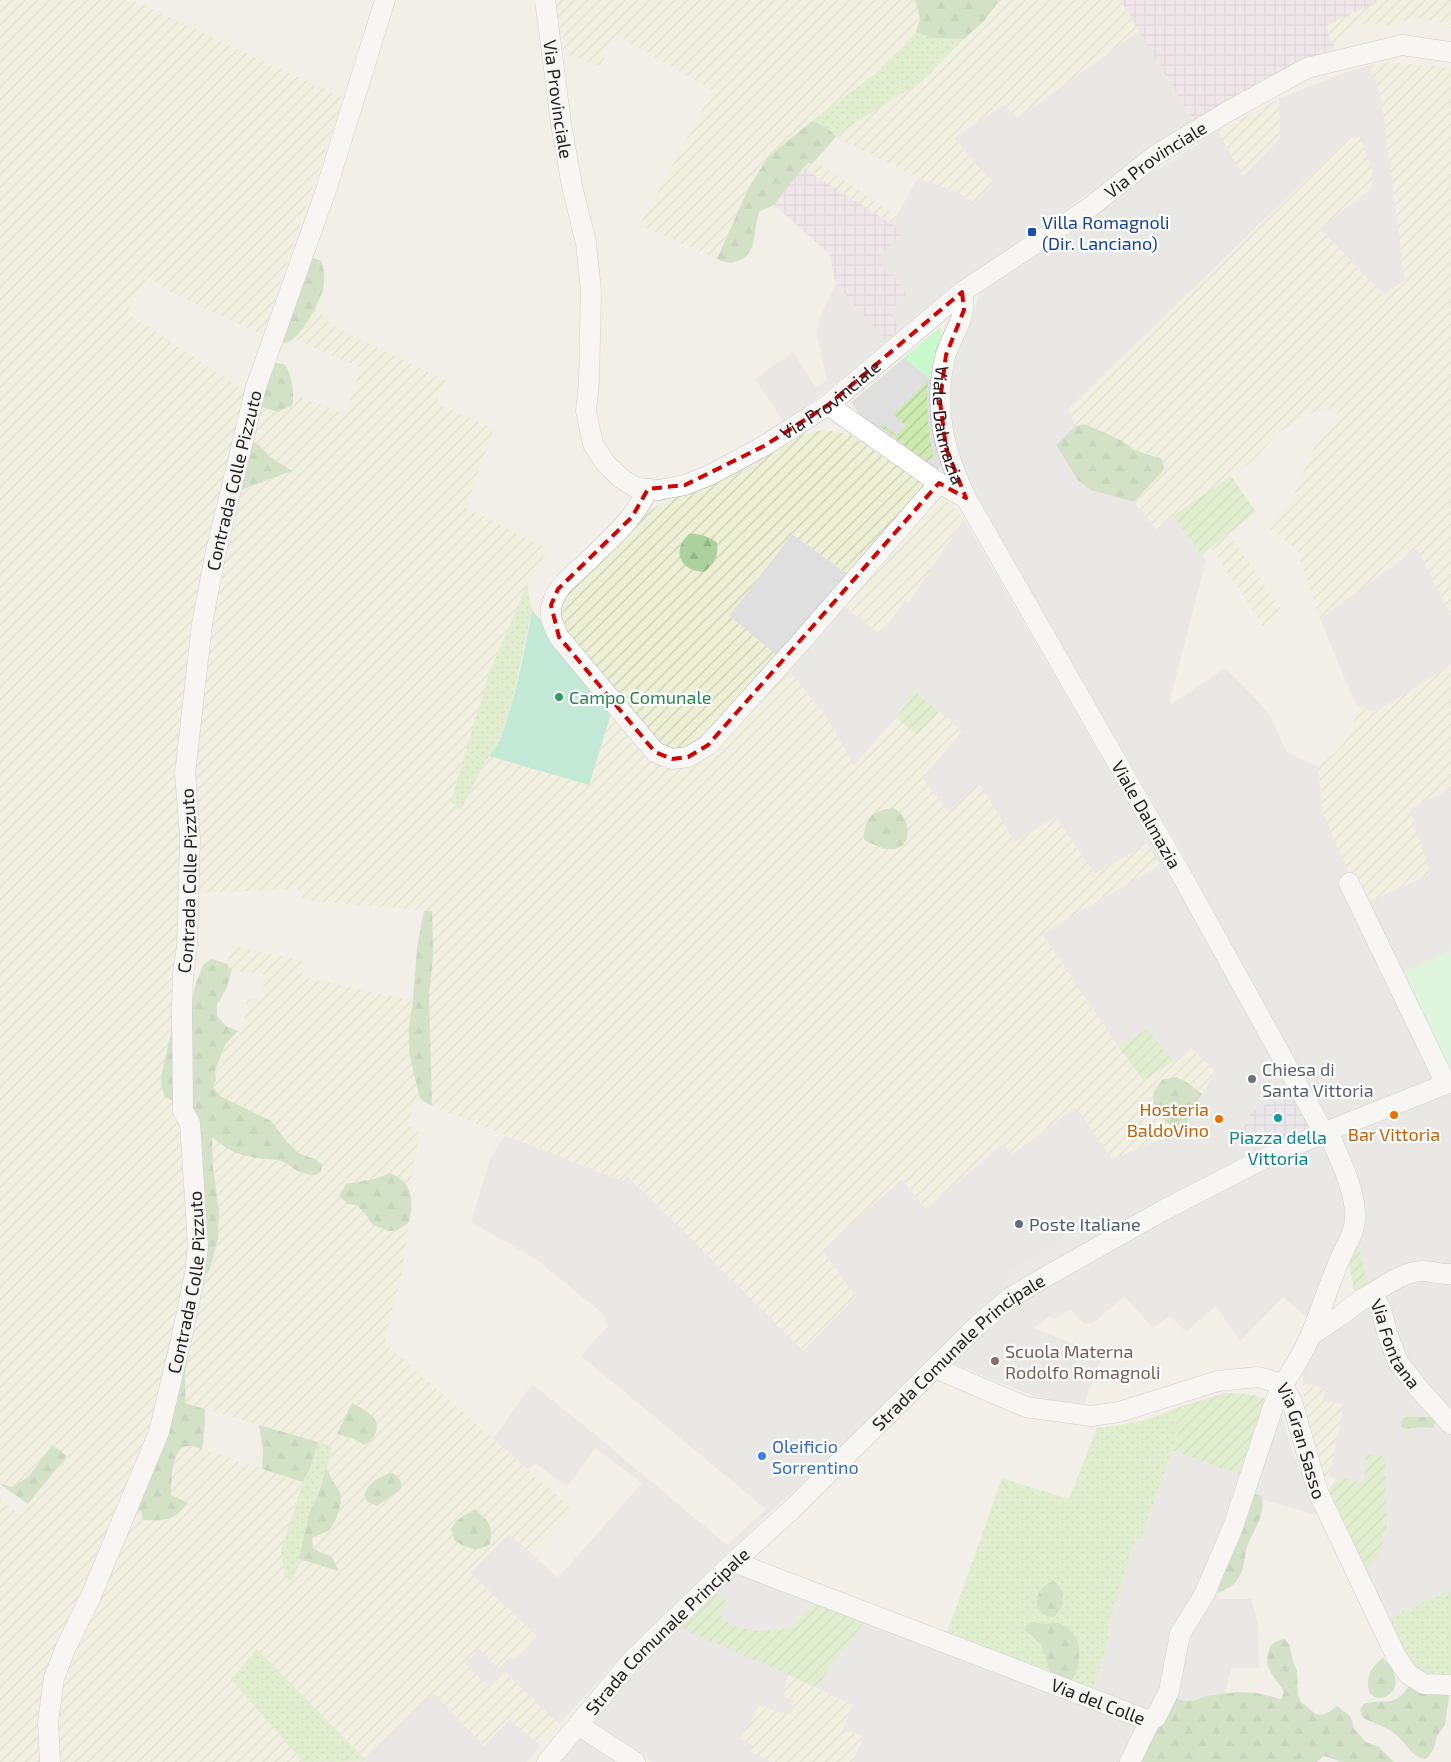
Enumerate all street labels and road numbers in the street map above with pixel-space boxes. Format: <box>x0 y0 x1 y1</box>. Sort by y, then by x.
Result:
street label: Via Provinciale <box>539 38 578 160</box>
street label: Via Provinciale <box>1100 116 1210 203</box>
street label: Via Provinciale <box>776 355 885 444</box>
street label: Viale Dalmazia <box>929 364 970 488</box>
street label: Contrada Colle Pizzuto <box>201 388 266 572</box>
street label: Viale Dalmazia <box>1107 757 1186 872</box>
street label: Contrada Colle Pizzuto <box>172 788 201 974</box>
street label: Contrada Colle Pizzuto <box>162 1190 209 1376</box>
street label: Strada Comunale Principale <box>867 1269 1049 1435</box>
street label: Via Fontana <box>1366 1294 1425 1393</box>
street label: Via Gran Sasso <box>1272 1378 1331 1502</box>
street label: Strada Comunale Principale <box>580 1543 754 1719</box>
street label: Via del Colle <box>1048 1673 1149 1729</box>

